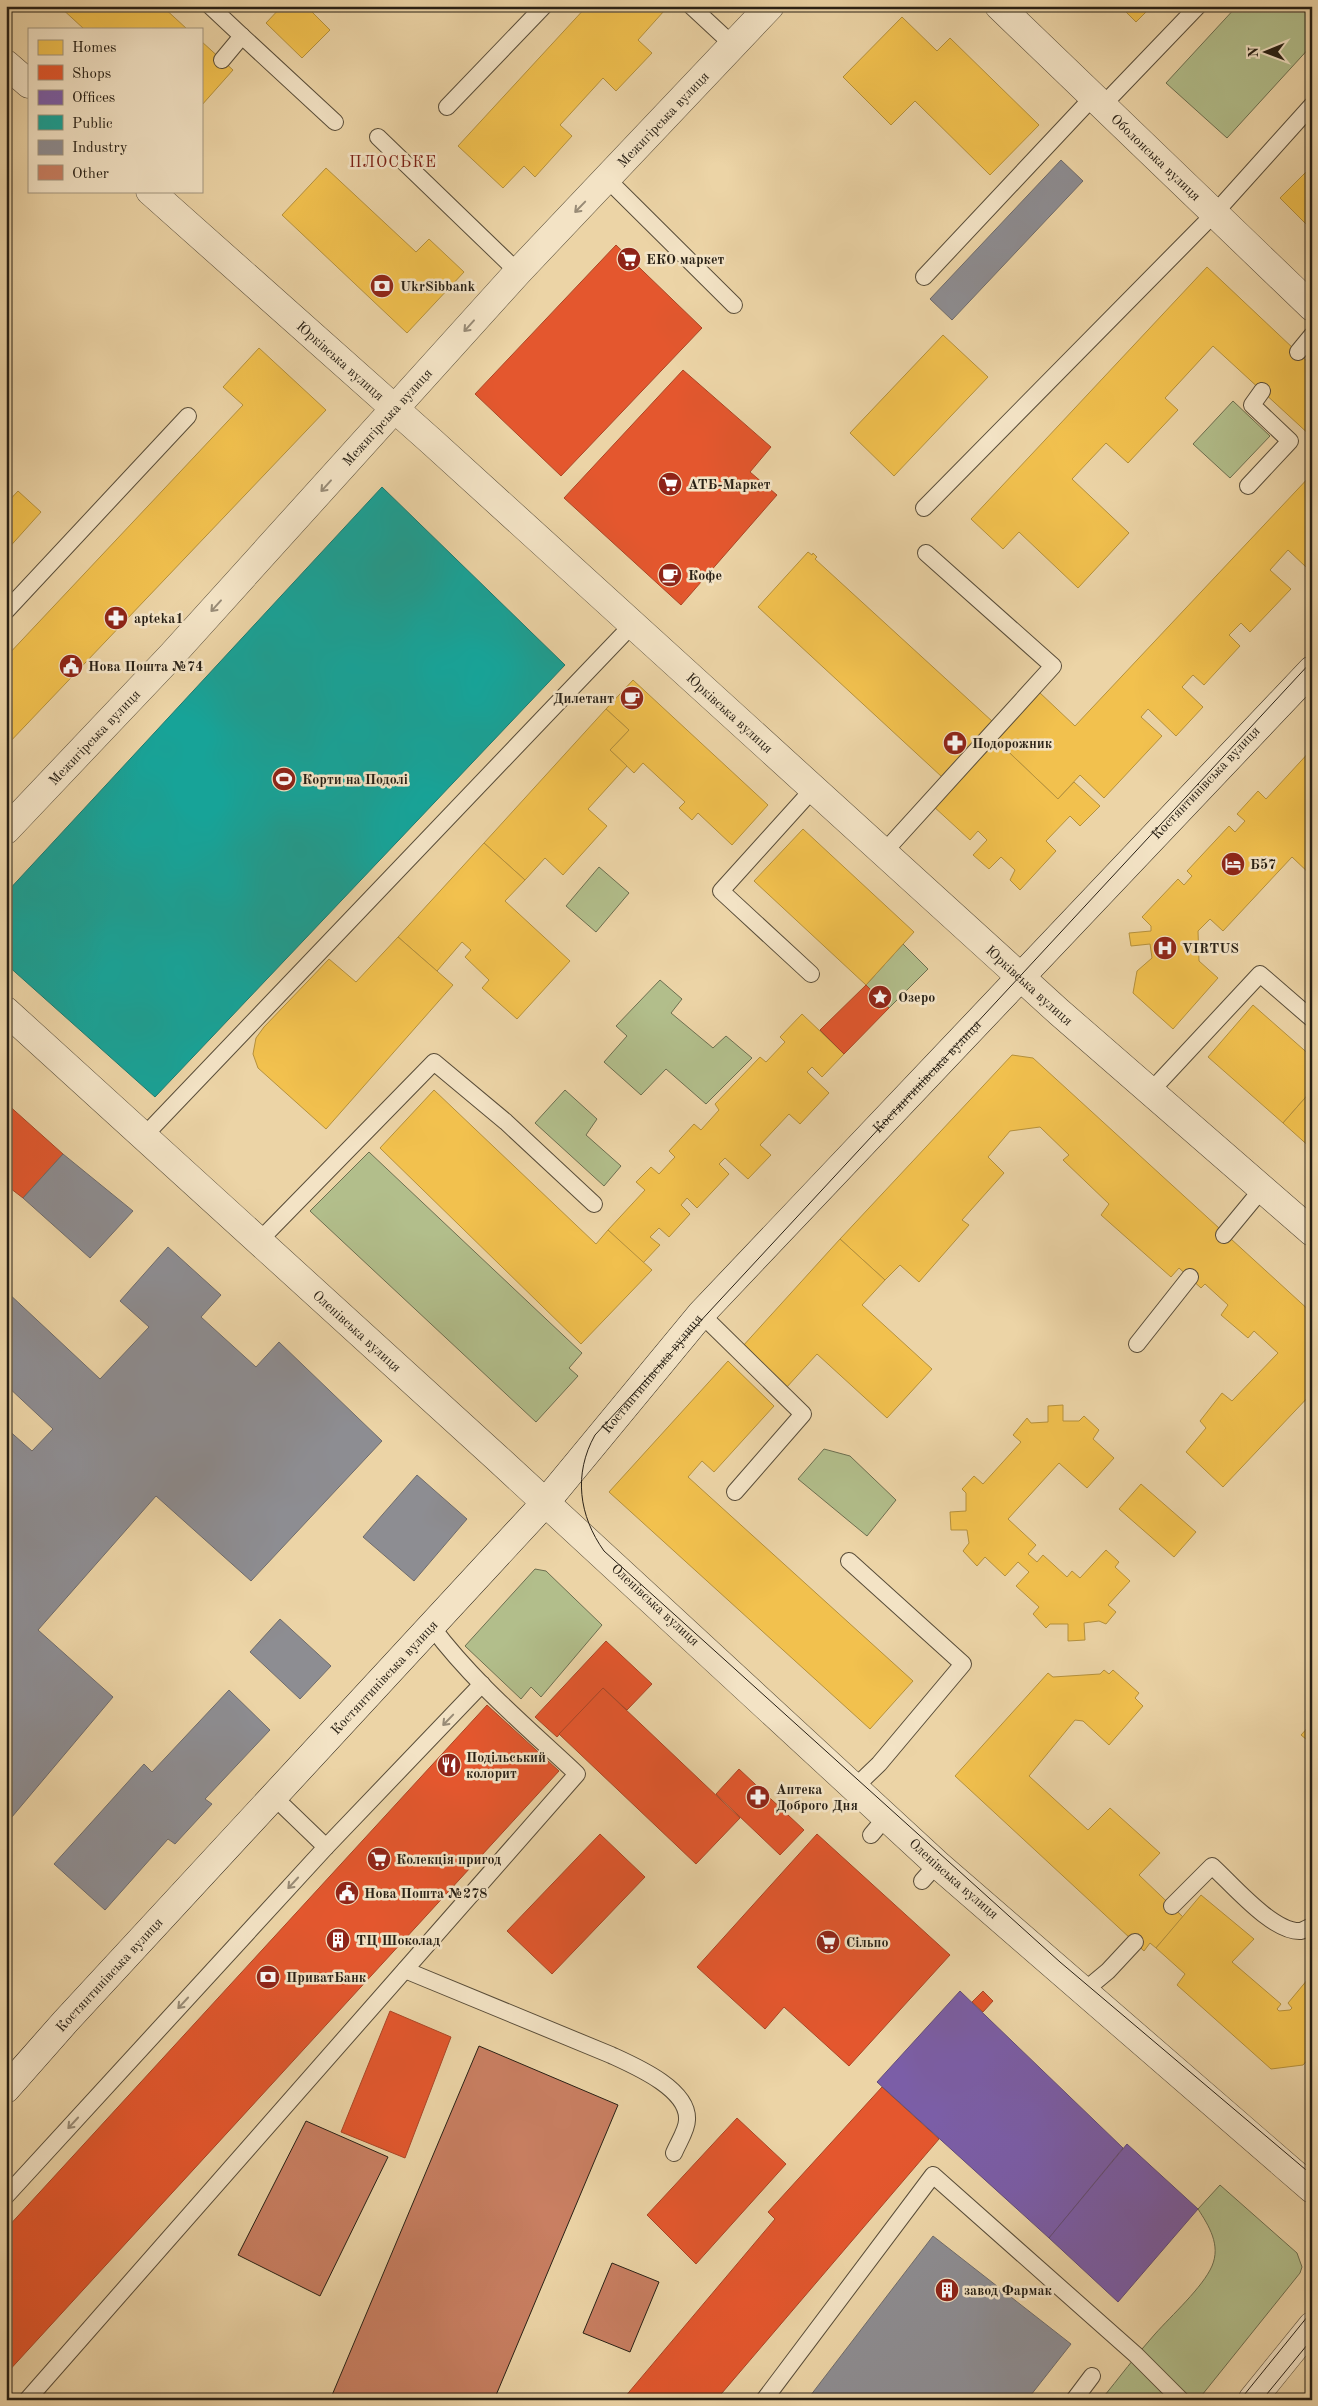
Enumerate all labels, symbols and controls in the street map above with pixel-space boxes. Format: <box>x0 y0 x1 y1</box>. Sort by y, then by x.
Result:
legend <box>28 28 202 192</box>
north arrow <box>1240 28 1290 78</box>
text: Homes <box>72 41 117 56</box>
text: N <box>1247 46 1261 58</box>
text: Shops <box>72 67 111 82</box>
street label: Межигірська вулиця <box>615 69 712 170</box>
text: Offices <box>72 91 115 106</box>
street label: Оболонська вулиця <box>1108 112 1203 204</box>
text: Public <box>72 117 113 132</box>
text: Industry <box>72 141 128 156</box>
district label: ПЛОСЬКЕ <box>349 155 437 171</box>
text: Other <box>72 167 109 182</box>
one-way arrow <box>574 200 586 213</box>
supermarket icon: ЕКО маркет <box>616 246 642 272</box>
place label: ЕКО маркет <box>646 253 725 267</box>
bank icon: UkrSibbank <box>369 273 395 299</box>
place label: UkrSibbank <box>400 280 476 294</box>
street label: Юрківська вулиця <box>294 319 386 404</box>
one-way arrow <box>463 319 475 332</box>
street label: Межигірська вулиця <box>340 366 435 469</box>
supermarket icon: АТБ-Маркет <box>657 471 683 497</box>
place label: АТБ-Маркет <box>688 478 771 492</box>
one-way arrow <box>320 479 332 492</box>
cafe icon: Кофе <box>657 562 683 588</box>
place label: Кофе <box>688 569 722 584</box>
one-way arrow <box>211 600 222 613</box>
pharmacy icon: apteka1 <box>103 605 129 631</box>
place label: apteka1 <box>134 612 184 626</box>
public building icon: Нова Пошта №74 <box>58 653 84 679</box>
place label: Нова Пошта №74 <box>88 660 203 674</box>
street label: Юрківська вулиця <box>683 671 775 756</box>
cafe icon: Дилетант <box>619 685 645 711</box>
street label: Межигірська вулиця <box>46 687 143 788</box>
place label: Дилетант <box>553 692 614 706</box>
street label: Костянтинівська вулиця <box>1149 724 1263 842</box>
pharmacy icon: Подорожник <box>942 730 968 756</box>
place label: Подорожник <box>972 737 1053 751</box>
sports icon: Корти на Подолі <box>271 766 297 792</box>
place label: Корти на Подолі <box>302 773 408 787</box>
hotel icon: Б57 <box>1220 851 1246 877</box>
place label: Б57 <box>1250 858 1276 872</box>
hospital icon: VIRTUS <box>1152 935 1178 961</box>
place label: VIRTUS <box>1182 942 1239 956</box>
street label: Юрківська вулиця <box>983 943 1075 1028</box>
place icon: Озеро <box>867 984 893 1010</box>
place label: Озеро <box>898 991 935 1005</box>
street label: Костянтинівська вулиця <box>871 1018 984 1136</box>
street label: Оленівська вулиця <box>310 1288 403 1375</box>
street label: Костянтинівська вулиця <box>599 1312 706 1437</box>
street label: Оленівська вулиця <box>609 1561 702 1649</box>
street label: Костянтинівська вулиця <box>329 1618 441 1738</box>
one-way arrow <box>442 1713 454 1726</box>
place label: Подільський колорит <box>466 1751 546 1781</box>
restaurant icon: Подільський колорит <box>436 1752 462 1778</box>
place label: Аптека Доброго Дня <box>776 1783 858 1813</box>
pharmacy icon: Аптека Доброго Дня <box>745 1784 771 1810</box>
street label: Оленівська вулиця <box>906 1836 1001 1922</box>
supermarket icon: Колекція пригод <box>366 1846 392 1872</box>
place label: Колекція пригод <box>396 1853 501 1867</box>
one-way arrow <box>287 1877 299 1890</box>
public building icon: Нова Пошта №278 <box>334 1880 360 1906</box>
place label: Нова Пошта №278 <box>364 1887 487 1901</box>
street label: Костянтинівська вулиця <box>54 1915 166 2035</box>
building icon: ТЦ Шоколад <box>325 1927 351 1953</box>
supermarket icon: Сільпо <box>815 1929 841 1955</box>
place label: ТЦ Шоколад <box>356 1934 440 1948</box>
place label: Сільпо <box>846 1936 888 1950</box>
bank icon: ПриватБанк <box>255 1964 281 1990</box>
place label: ПриватБанк <box>286 1971 367 1985</box>
one-way arrow <box>177 1997 189 2010</box>
one-way arrow <box>68 2116 79 2129</box>
building icon: завод Фармак <box>934 2277 960 2303</box>
place label: завод Фармак <box>964 2284 1053 2298</box>

